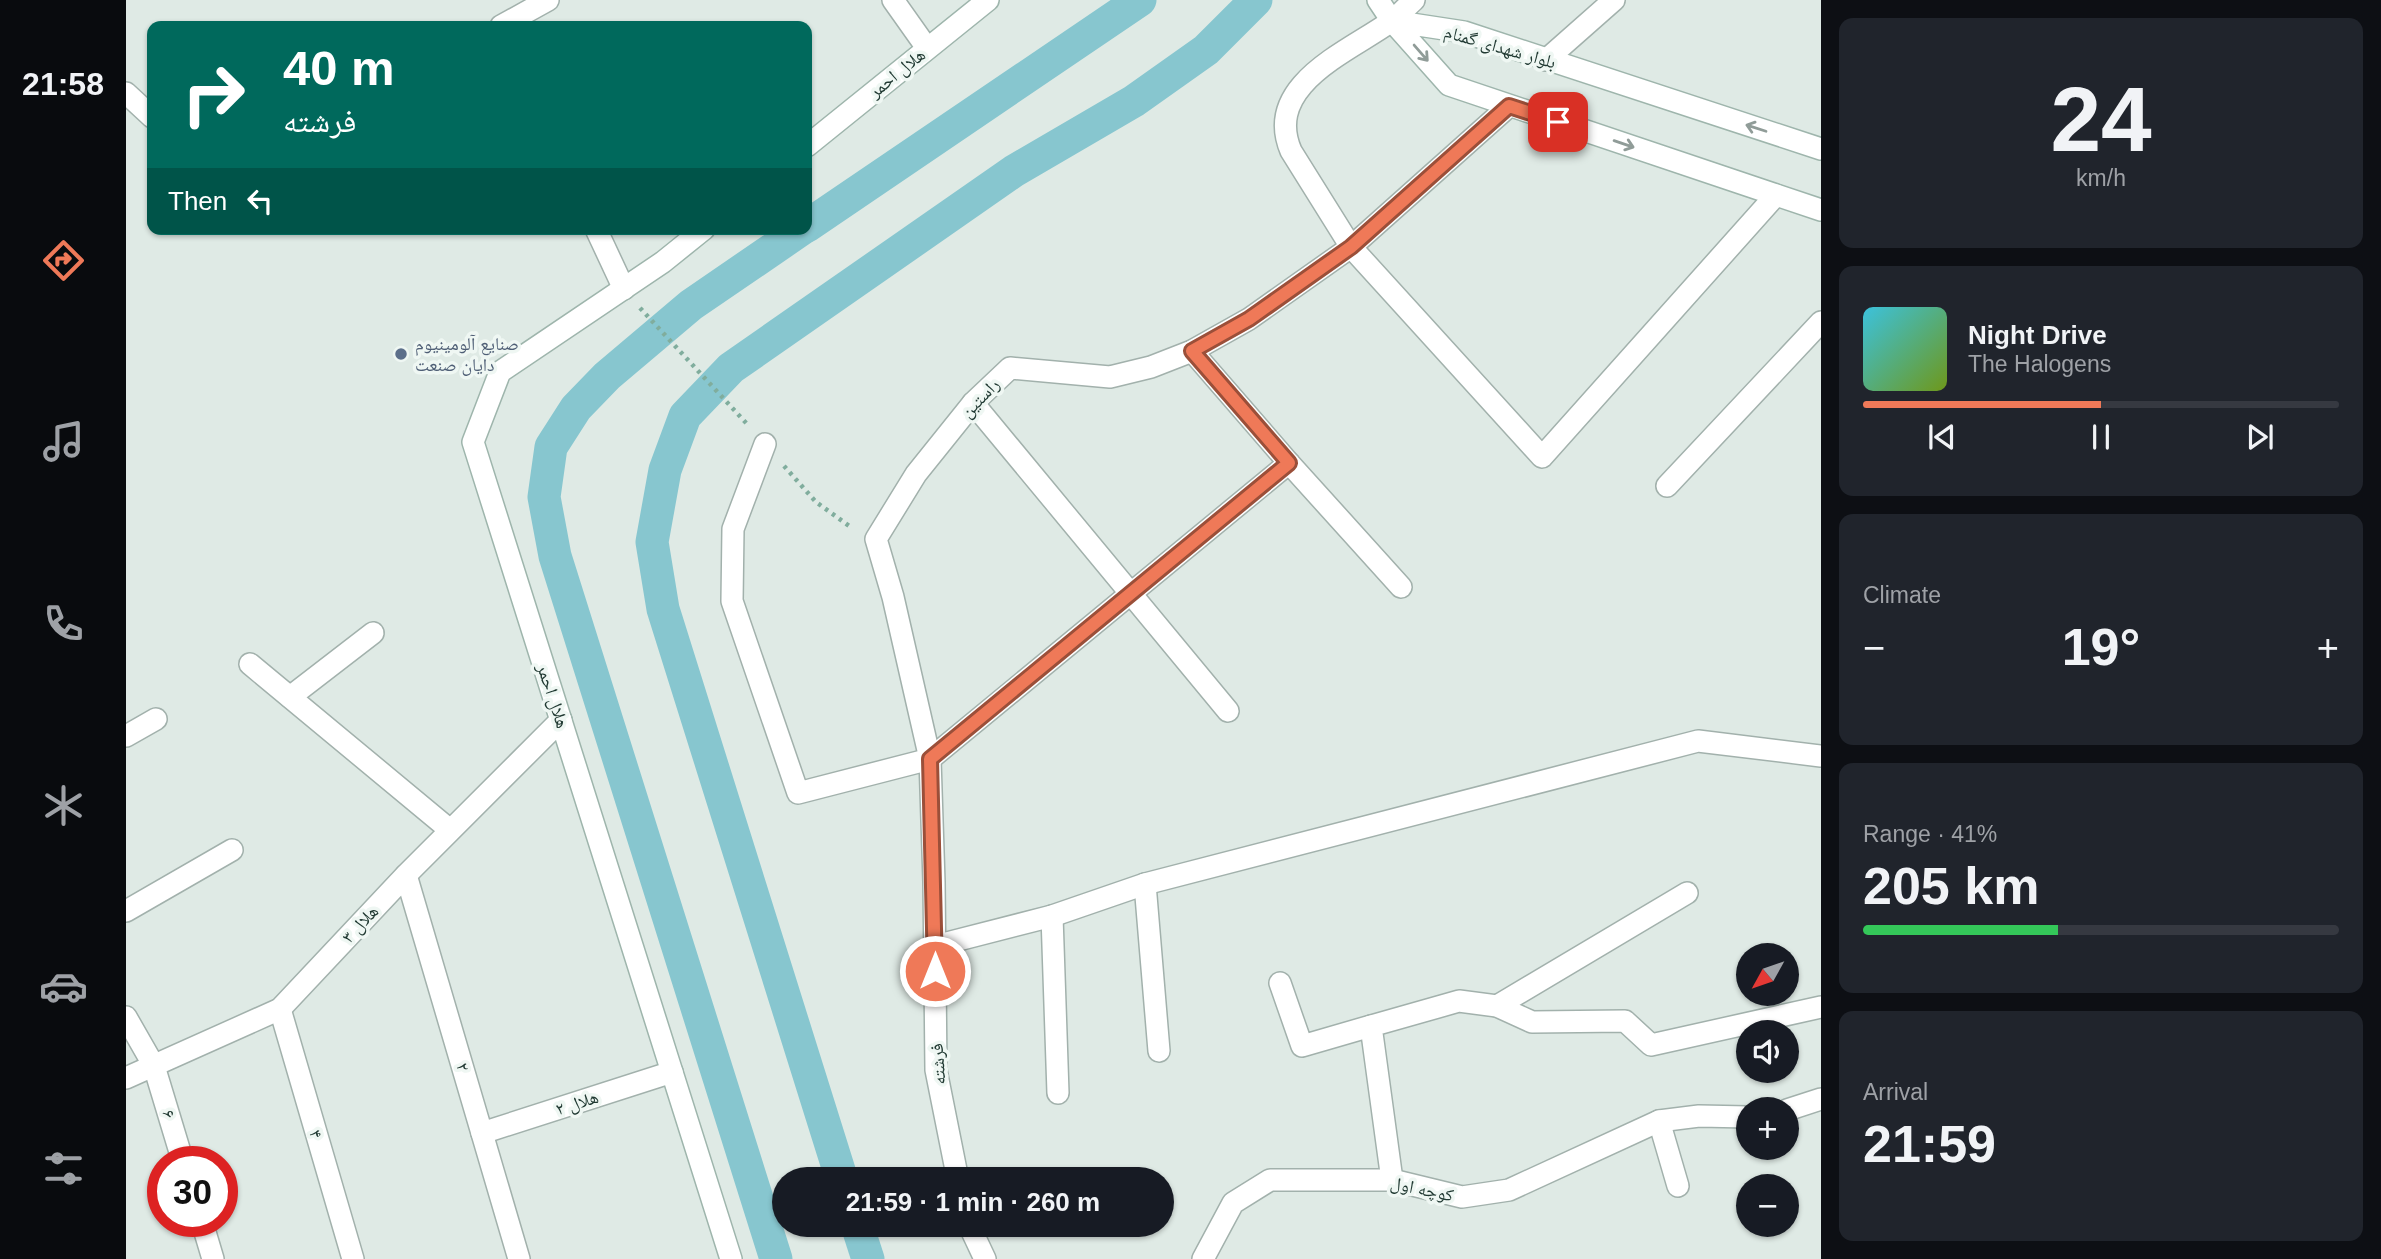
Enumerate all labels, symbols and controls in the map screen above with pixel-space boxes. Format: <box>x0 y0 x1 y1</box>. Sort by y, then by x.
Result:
street label: بلوار شهدای گمنام <box>1441 22 1558 74</box>
text: 40 m <box>283 41 395 95</box>
street label: هلال احمر <box>864 44 930 103</box>
one-way arrow <box>1413 44 1429 62</box>
icon: right <box>168 49 259 140</box>
text: 21:58 <box>22 66 104 102</box>
text: 24 <box>2050 69 2152 170</box>
pin <box>1528 92 1588 152</box>
text: فرشته <box>283 103 356 139</box>
icon: arrive <box>1539 103 1577 141</box>
one-way arrow <box>1746 120 1768 133</box>
one-way arrow <box>1613 139 1635 151</box>
text: km/h <box>2076 165 2126 191</box>
icon: left <box>241 182 279 220</box>
text: Then <box>168 186 227 216</box>
icon: directions <box>39 236 88 285</box>
text: Night Drive <box>1968 320 2107 350</box>
place label: صنايع آلومینیوم دایان صنعت <box>415 334 519 376</box>
marker: صنايع آلومینیوم دایان صنعت <box>393 346 409 362</box>
text: The Halogens <box>1968 351 2111 377</box>
street label: راستین <box>957 374 1004 422</box>
icon: music <box>39 417 88 466</box>
icon: previous <box>1923 418 1961 456</box>
icon: pause <box>2082 418 2120 456</box>
icon: next <box>2241 418 2279 456</box>
text: Climate <box>1863 582 1941 608</box>
icon: phone <box>39 599 88 648</box>
text: 19° <box>2062 618 2140 676</box>
text: − <box>1863 627 1885 669</box>
text: + <box>2317 627 2339 669</box>
street label: هلال احمر <box>532 660 573 731</box>
icon: climate <box>39 781 88 830</box>
text: Range · 41% <box>1863 821 1997 847</box>
text: 205 km <box>1863 857 2039 915</box>
street label: هلال ۳ <box>338 901 383 948</box>
position arrow <box>898 934 972 1008</box>
north arrow <box>1736 943 1799 1006</box>
map controls <box>1736 943 1799 1237</box>
icon: car <box>39 962 88 1011</box>
button: sound <box>1736 1020 1799 1083</box>
street label: فرشته <box>927 1043 949 1085</box>
street label: ۲ <box>452 1060 474 1074</box>
text: Arrival <box>1863 1079 1928 1105</box>
street label: هلال ۲ <box>553 1087 601 1120</box>
button: + <box>1736 1097 1799 1160</box>
street label: ۶ <box>158 1107 180 1121</box>
text: 21:59 <box>1863 1115 1996 1173</box>
street label: ۴ <box>305 1127 327 1141</box>
icon: filters <box>39 1144 88 1193</box>
speed limit sign: 30 <box>147 1146 238 1237</box>
street label: کوچه اول <box>1388 1173 1456 1207</box>
button: − <box>1736 1174 1799 1237</box>
text: 21:59 · 1 min · 260 m <box>846 1187 1100 1217</box>

